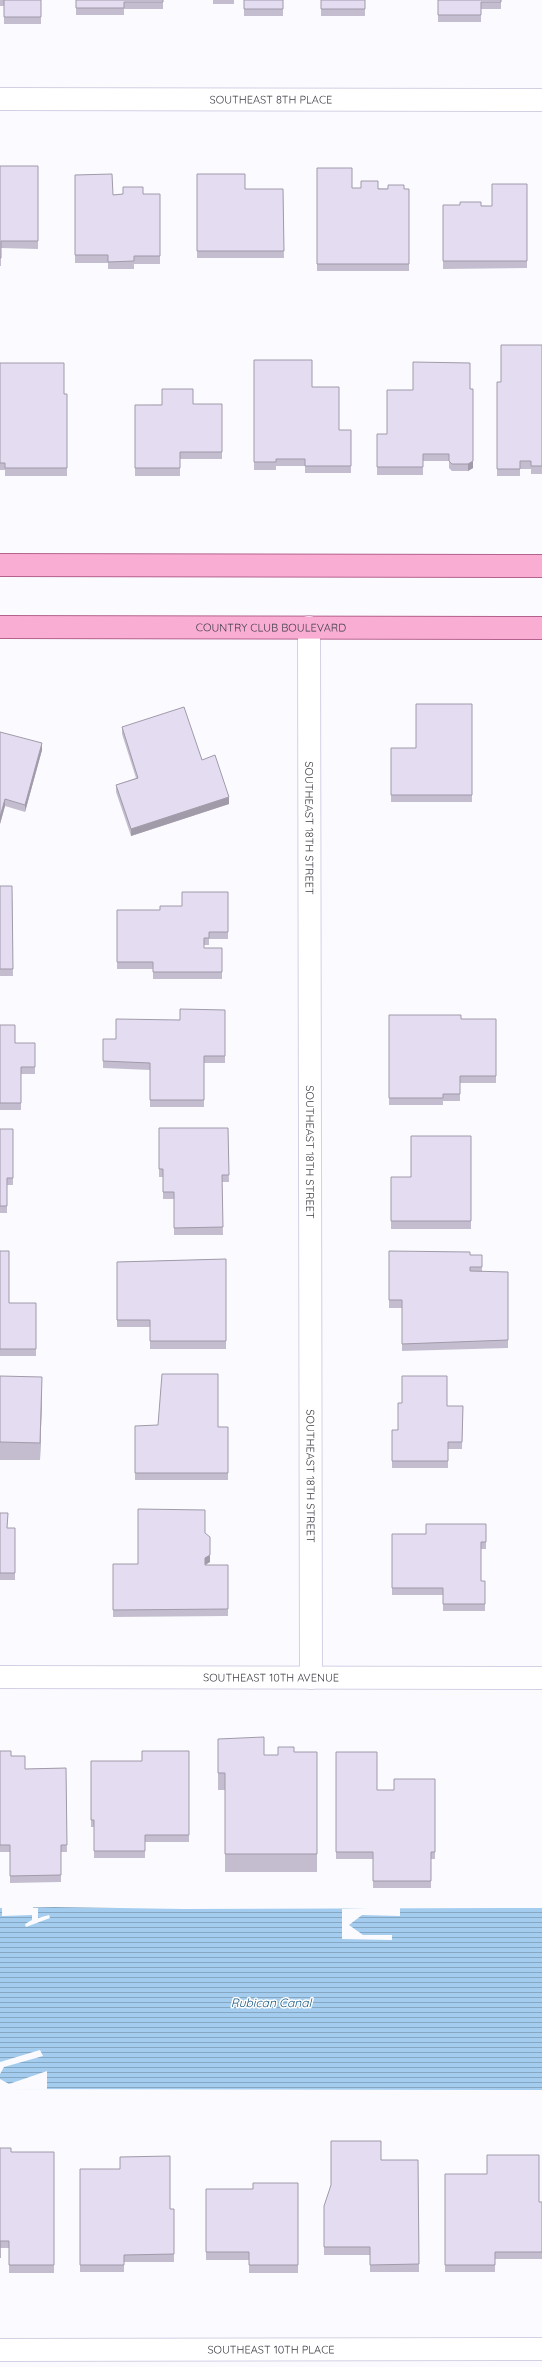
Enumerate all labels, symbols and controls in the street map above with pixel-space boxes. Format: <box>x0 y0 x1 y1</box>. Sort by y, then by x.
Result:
street label: SOUTHEAST 8TH PLACE <box>210 92 332 107</box>
street label: COUNTRY CLUB BOULEVARD <box>196 620 346 635</box>
street label: SOUTHEAST 18TH STREET <box>302 761 317 895</box>
street label: SOUTHEAST 18TH STREET <box>303 1085 317 1219</box>
street label: SOUTHEAST 18TH STREET <box>303 1409 318 1543</box>
street label: SOUTHEAST 10TH AVENUE <box>203 1670 339 1685</box>
water label: Rubican Canal <box>231 1995 312 2010</box>
street label: SOUTHEAST 10TH PLACE <box>207 2342 335 2357</box>

